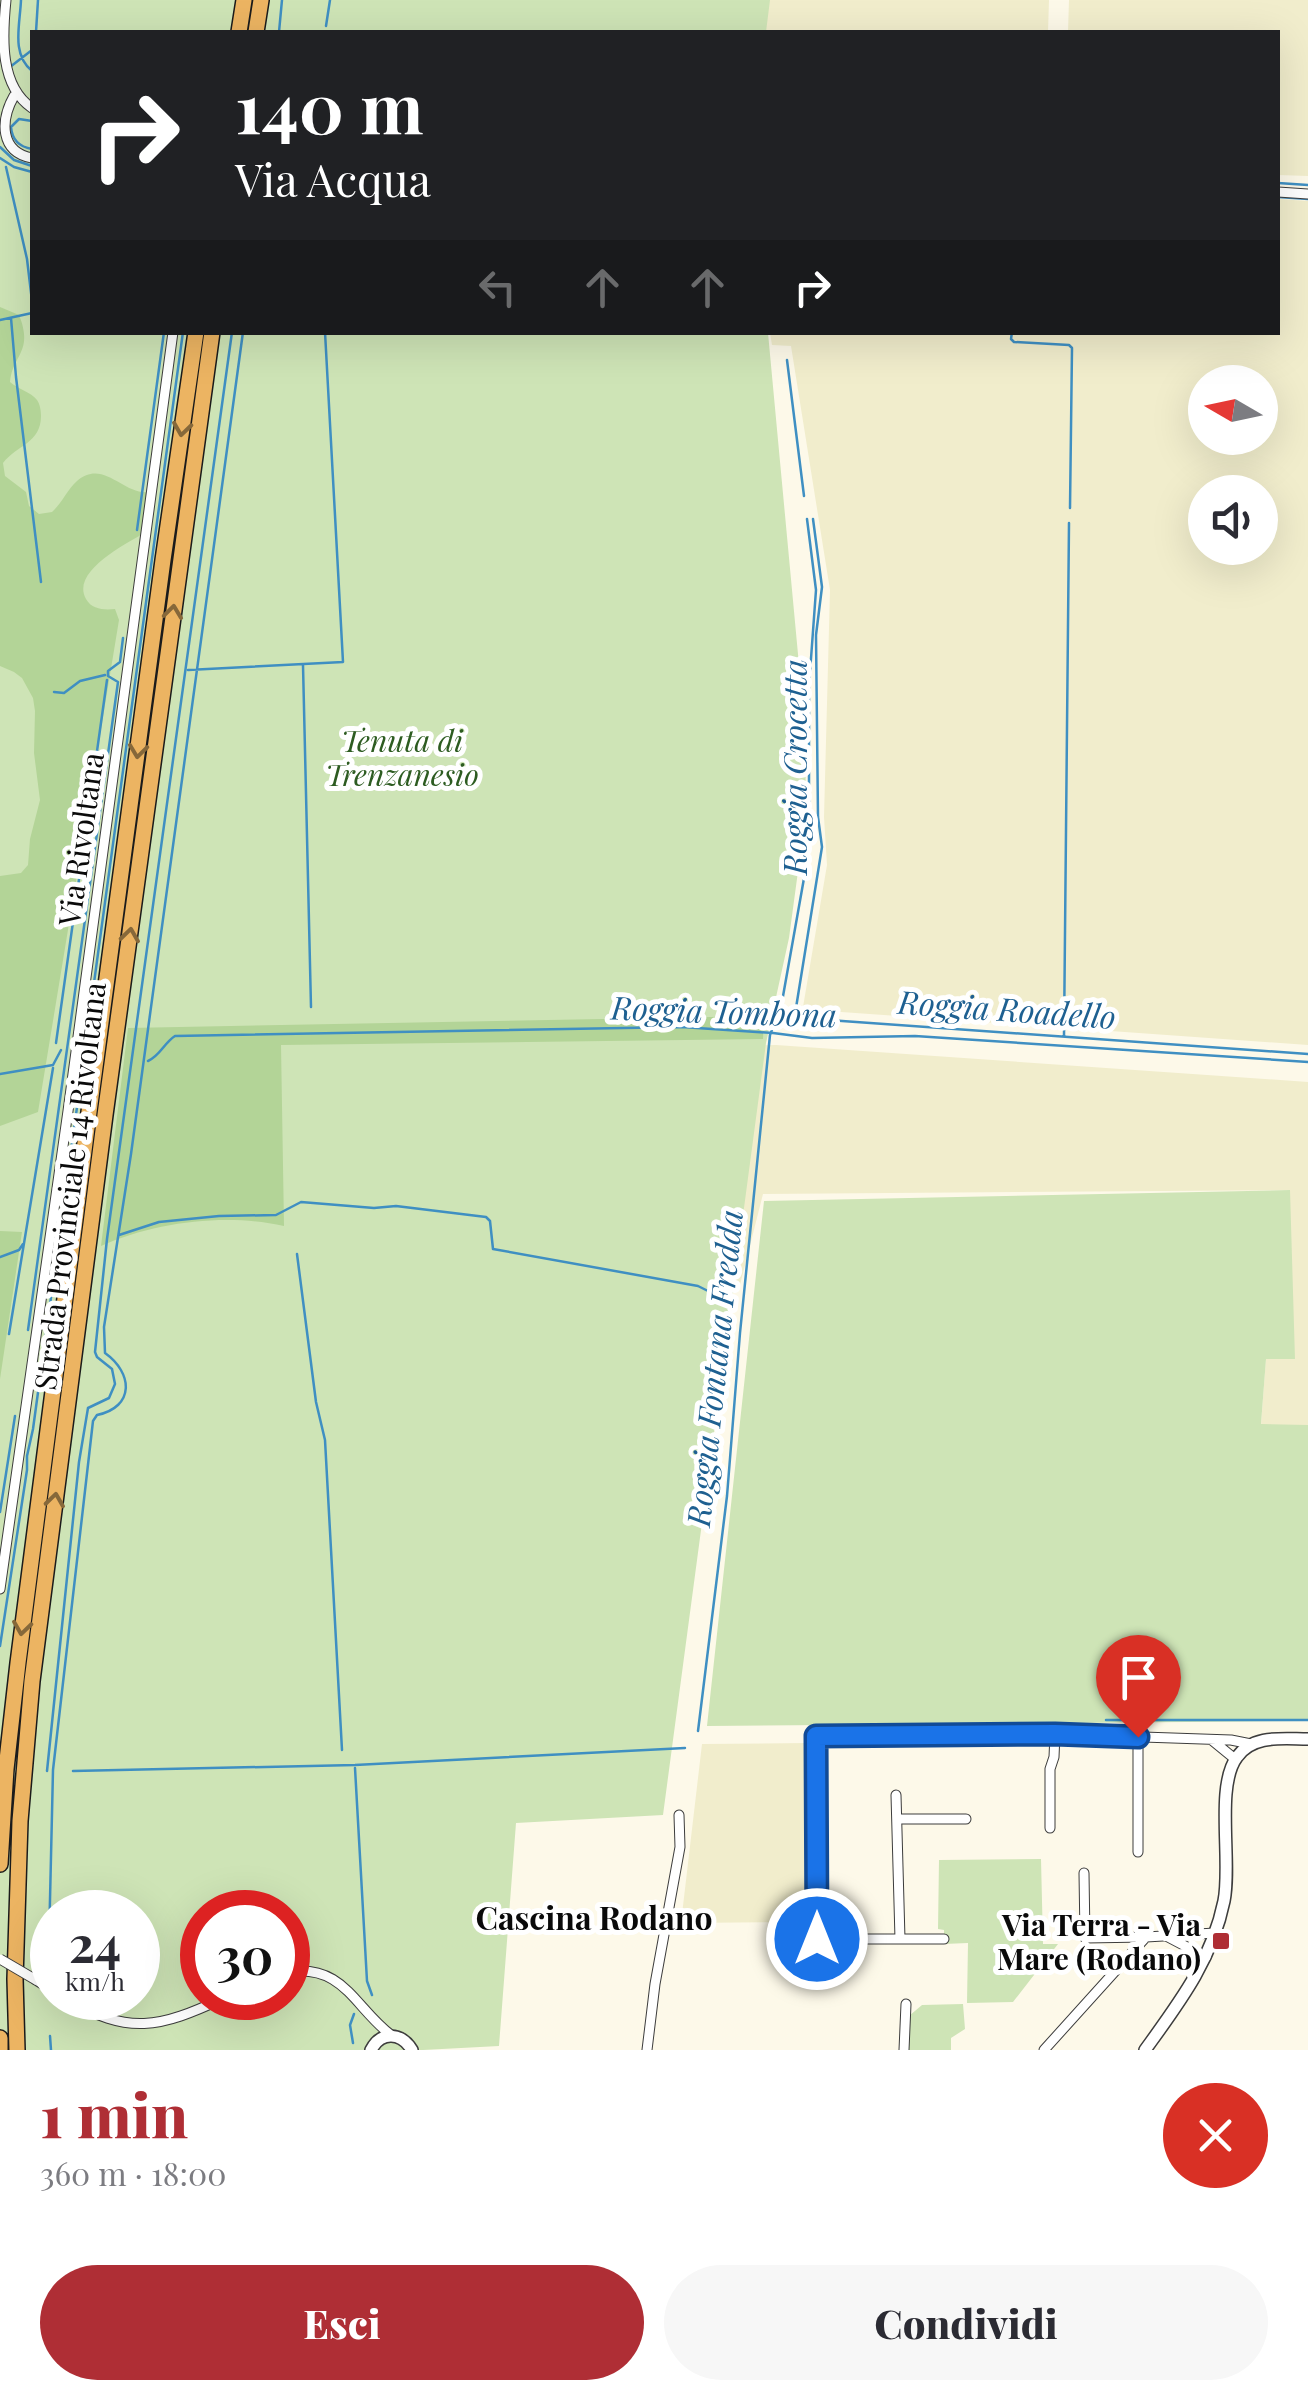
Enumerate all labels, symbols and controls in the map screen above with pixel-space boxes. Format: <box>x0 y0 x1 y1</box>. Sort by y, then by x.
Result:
text: 140 m <box>235 58 424 152</box>
icon: right <box>70 70 200 200</box>
text: Via Acqua <box>235 148 431 208</box>
icon: left <box>470 260 525 315</box>
icon: ahead <box>575 260 630 315</box>
icon: ahead <box>680 260 735 315</box>
icon: right <box>785 260 840 315</box>
north arrow <box>1188 365 1278 455</box>
map controls <box>1188 365 1278 565</box>
one-way arrow <box>172 421 193 437</box>
button: sound <box>1188 475 1278 565</box>
one-way arrow <box>161 604 182 621</box>
water label: Roggia Crocetta <box>772 659 815 877</box>
park label: Tenuta di Trenzanesio <box>325 720 479 794</box>
one-way arrow <box>128 743 149 759</box>
street label: Via Rivoltana <box>48 750 112 929</box>
one-way arrow <box>119 926 140 943</box>
water label: Roggia Roadello <box>895 979 1117 1037</box>
street label: Strada Provinciale 14 Rivoltana <box>24 980 114 1392</box>
water label: Roggia Tombona <box>608 985 838 1035</box>
water label: Roggia Fontana Fredda <box>675 1208 751 1530</box>
one-way arrow <box>43 1491 64 1508</box>
one-way arrow <box>13 1620 34 1637</box>
pin <box>1096 1635 1181 1738</box>
icon: arrive <box>1111 1650 1166 1705</box>
position arrow <box>765 1887 869 1991</box>
speed limit sign: 30 <box>180 1890 310 2020</box>
district label: Cascina Rodano <box>475 1895 713 1938</box>
place label: Via Terra - Via Mare (Rodano) <box>997 1904 1201 1978</box>
text: 24 <box>69 1909 121 1976</box>
marker: Via Terra - Via Mare (Rodano) <box>1210 1930 1232 1952</box>
text: km/h <box>65 1964 125 1997</box>
text: 1 min <box>40 2073 188 2153</box>
button: close <box>1163 2083 1268 2188</box>
text: 360 m · 18:00 <box>40 2151 226 2194</box>
button: Esci <box>40 2265 644 2380</box>
button: Condividi <box>664 2265 1268 2380</box>

